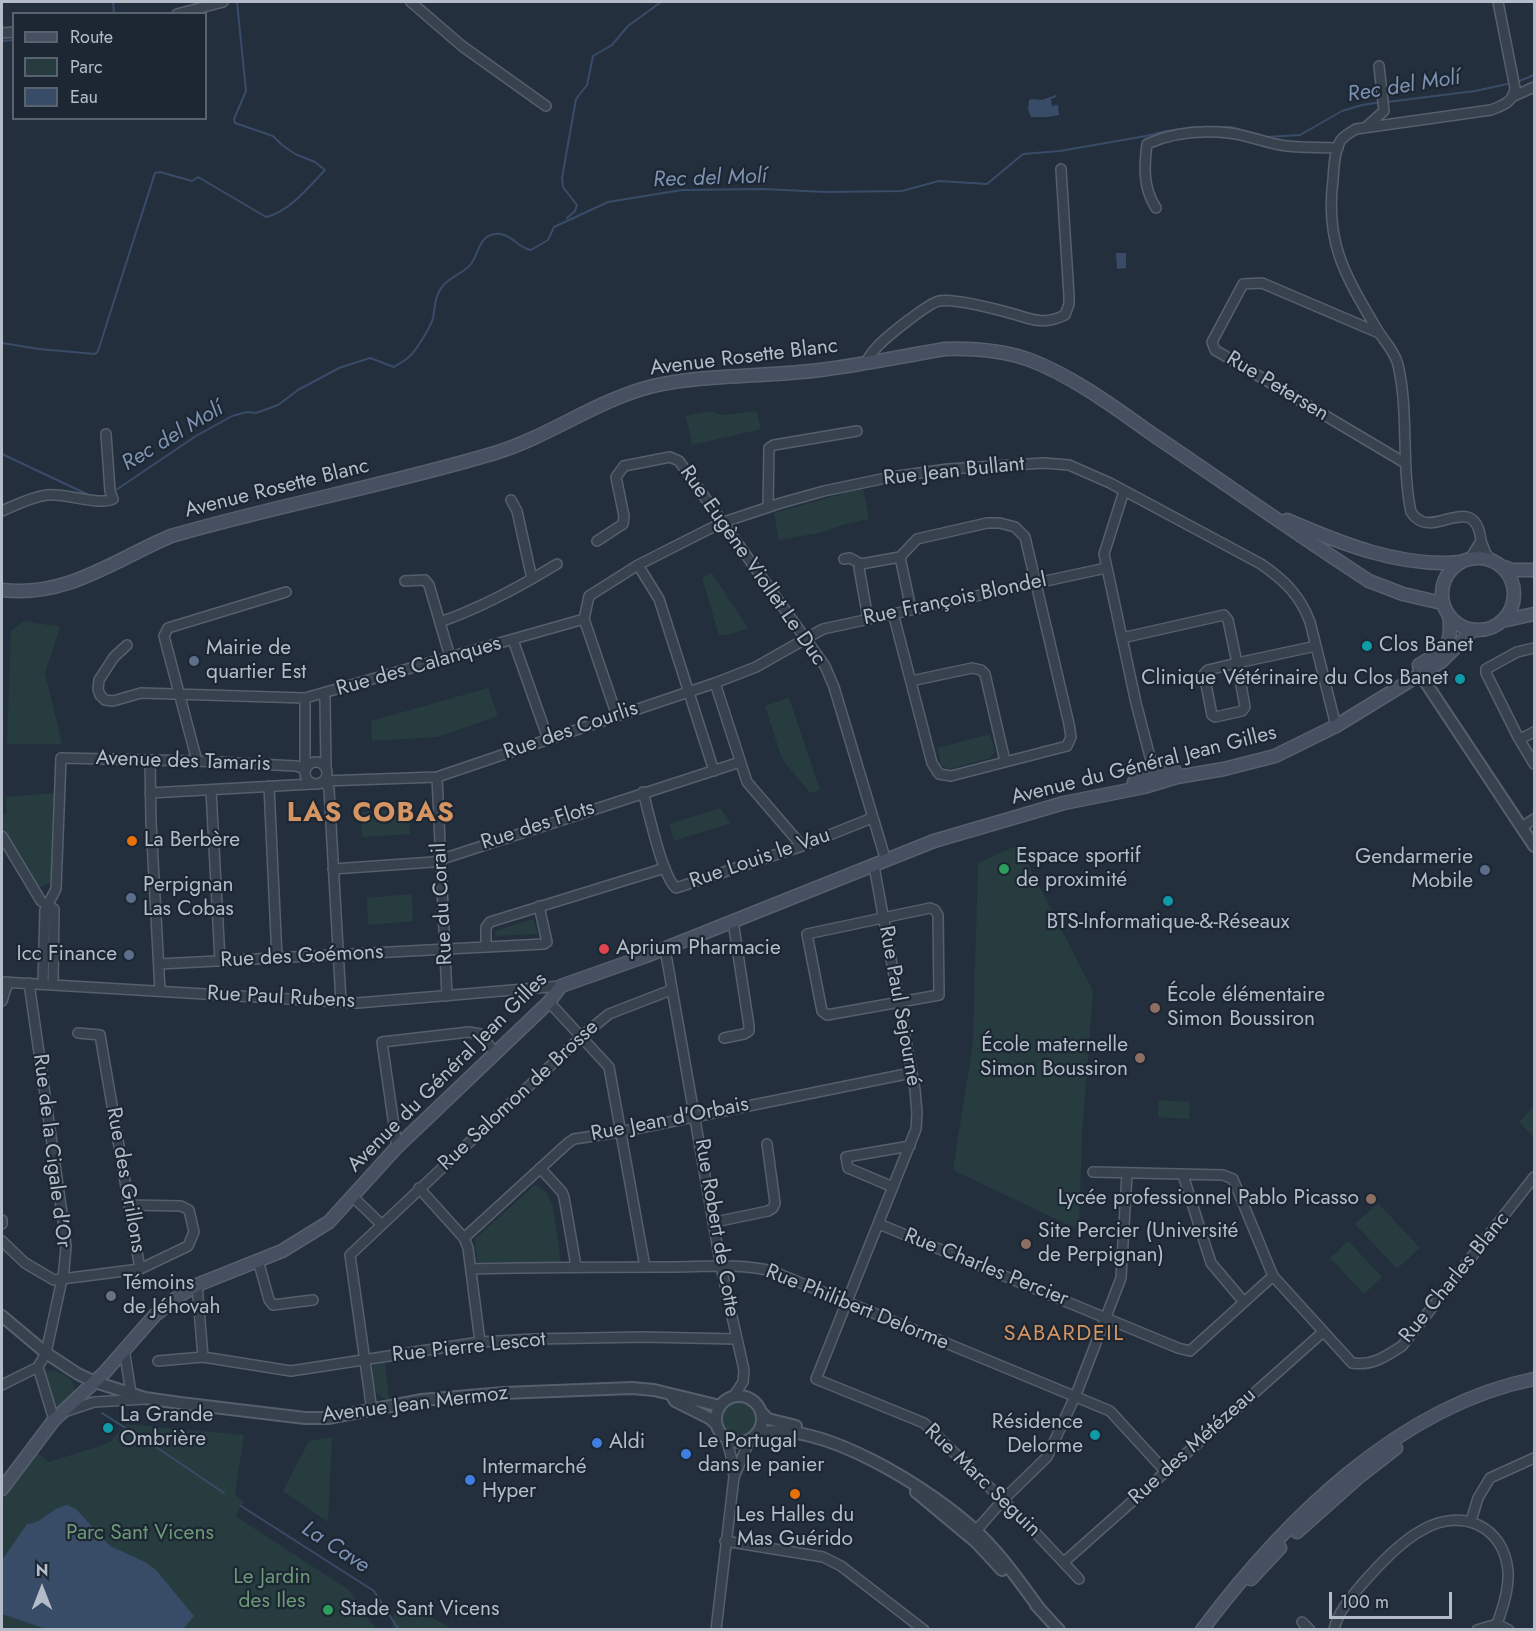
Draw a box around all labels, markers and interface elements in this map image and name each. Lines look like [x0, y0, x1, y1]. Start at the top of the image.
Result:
legend [12, 12, 207, 120]
text: Route [70, 24, 113, 50]
text: Parc [70, 54, 103, 80]
water label: Rec del Molí [1346, 65, 1462, 109]
text: Eau [70, 84, 98, 110]
water label: Rec del Molí [653, 164, 767, 194]
street label: Avenue Rosette Blanc [649, 334, 839, 382]
street label: Rue Petersen [1221, 347, 1333, 427]
water label: Rec del Molí [117, 396, 229, 478]
street label: Rue Jean Bullant [882, 452, 1026, 492]
street label: Avenue Rosette Blanc [182, 454, 372, 524]
street label: Rue Eugène Viollet Le Duc [673, 461, 831, 671]
street label: Rue François Blondel [861, 568, 1049, 632]
street label: Rue des Calanques [334, 631, 504, 703]
place label: Clos Banet [1379, 633, 1473, 659]
place label: Mairie de quartier Est [206, 636, 306, 686]
marker: Clos Banet [1360, 639, 1374, 653]
marker: Mairie de quartier Est [187, 654, 201, 668]
place label: Clinique Vétérinaire du Clos Banet [1141, 666, 1448, 692]
marker: Clinique Vétérinaire du Clos Banet [1453, 672, 1467, 686]
street label: Rue des Courlis [501, 696, 641, 766]
street label: Avenue du Général Jean Gilles [1009, 721, 1279, 811]
street label: Avenue des Tamaris [95, 746, 271, 778]
street label: Rue des Flots [478, 796, 598, 856]
district label: LAS COBAS [287, 798, 455, 830]
street label: Rue Louis le Vau [686, 823, 834, 895]
place label: La Berbère [144, 828, 240, 854]
marker: La Berbère [125, 834, 139, 848]
street label: Rue du Corail [427, 842, 459, 966]
place label: Espace sportif de proximité [1016, 844, 1141, 894]
place label: Gendarmerie Mobile [1355, 845, 1473, 895]
marker: Espace sportif de proximité [997, 862, 1011, 876]
marker: Gendarmerie Mobile [1478, 863, 1492, 877]
place label: Perpignan Las Cobas [143, 873, 234, 923]
marker: Perpignan Las Cobas [124, 891, 138, 905]
marker: BTS-Informatique-&-Réseaux [1161, 894, 1175, 908]
place label: BTS-Informatique-&-Réseaux [1046, 910, 1290, 936]
street label: Rue Paul Sejourné [873, 924, 925, 1088]
place label: Aprium Pharmacie [616, 936, 781, 962]
street label: Rue des Goémons [220, 940, 384, 974]
place label: Icc Finance [17, 942, 117, 968]
marker: Aprium Pharmacie [597, 942, 611, 956]
marker: Icc Finance [122, 948, 136, 962]
street label: Avenue du Général Jean Gilles [343, 968, 553, 1178]
street label: Rue Paul Rubens [206, 982, 356, 1014]
place label: École élémentaire Simon Boussiron [1167, 983, 1325, 1033]
marker: École élémentaire Simon Boussiron [1148, 1001, 1162, 1015]
street label: Rue Salomon de Brosse [434, 1015, 604, 1177]
place label: École maternelle Simon Boussiron [980, 1033, 1128, 1083]
marker: École maternelle Simon Boussiron [1133, 1051, 1147, 1065]
street label: Rue de la Cigale d'Or [27, 1053, 75, 1249]
street label: Rue Jean d'Orbais [589, 1092, 751, 1148]
street label: Rue des Grillons [100, 1105, 150, 1255]
street label: Rue Robert de Cotte [688, 1137, 744, 1319]
place label: Lycée professionnel Pablo Picasso [1058, 1186, 1359, 1212]
marker: Lycée professionnel Pablo Picasso [1364, 1192, 1378, 1206]
street label: Rue Charles Blanc [1395, 1208, 1515, 1348]
place label: Site Percier (Université de Perpignan) [1038, 1219, 1238, 1269]
street label: Rue Charles Percier [900, 1224, 1072, 1312]
marker: Site Percier (Université de Perpignan) [1019, 1237, 1033, 1251]
street label: Rue Philibert Delorme [762, 1260, 952, 1356]
place label: Témoins de Jéhovah [123, 1271, 220, 1321]
marker: Témoins de Jéhovah [104, 1289, 118, 1303]
district label: SABARDEIL [1003, 1322, 1125, 1348]
street label: Rue Pierre Lescot [391, 1327, 547, 1369]
street label: Avenue Jean Mermoz [321, 1381, 509, 1429]
street label: Rue des Métézeau [1124, 1383, 1262, 1511]
place label: La Grande Ombrière [120, 1403, 213, 1453]
place label: Résidence Delorme [992, 1410, 1083, 1460]
street label: Rue Marc Seguin [919, 1419, 1045, 1543]
marker: La Grande Ombrière [101, 1421, 115, 1435]
marker: Résidence Delorme [1088, 1428, 1102, 1442]
place label: Le Portugal dans le panier [698, 1429, 824, 1479]
place label: Aldi [609, 1430, 645, 1456]
marker: Aldi [590, 1436, 604, 1450]
marker: Le Portugal dans le panier [679, 1447, 693, 1461]
place label: Intermarché Hyper [482, 1455, 586, 1505]
marker: Intermarché Hyper [463, 1473, 477, 1487]
marker: Les Halles du Mas Guérido [788, 1487, 802, 1501]
place label: Les Halles du Mas Guérido [736, 1503, 854, 1553]
water label: La Cave [296, 1516, 374, 1580]
park label: Parc Sant Vicens [66, 1521, 214, 1547]
north arrow [12, 1559, 72, 1619]
text: N [36, 1559, 48, 1582]
park label: Le Jardin des Iles [233, 1565, 311, 1615]
scale bar [1332, 1580, 1455, 1618]
text: 100 m [1340, 1589, 1389, 1615]
place label: Stade Sant Vicens [340, 1597, 499, 1623]
marker: Stade Sant Vicens [321, 1603, 335, 1617]

